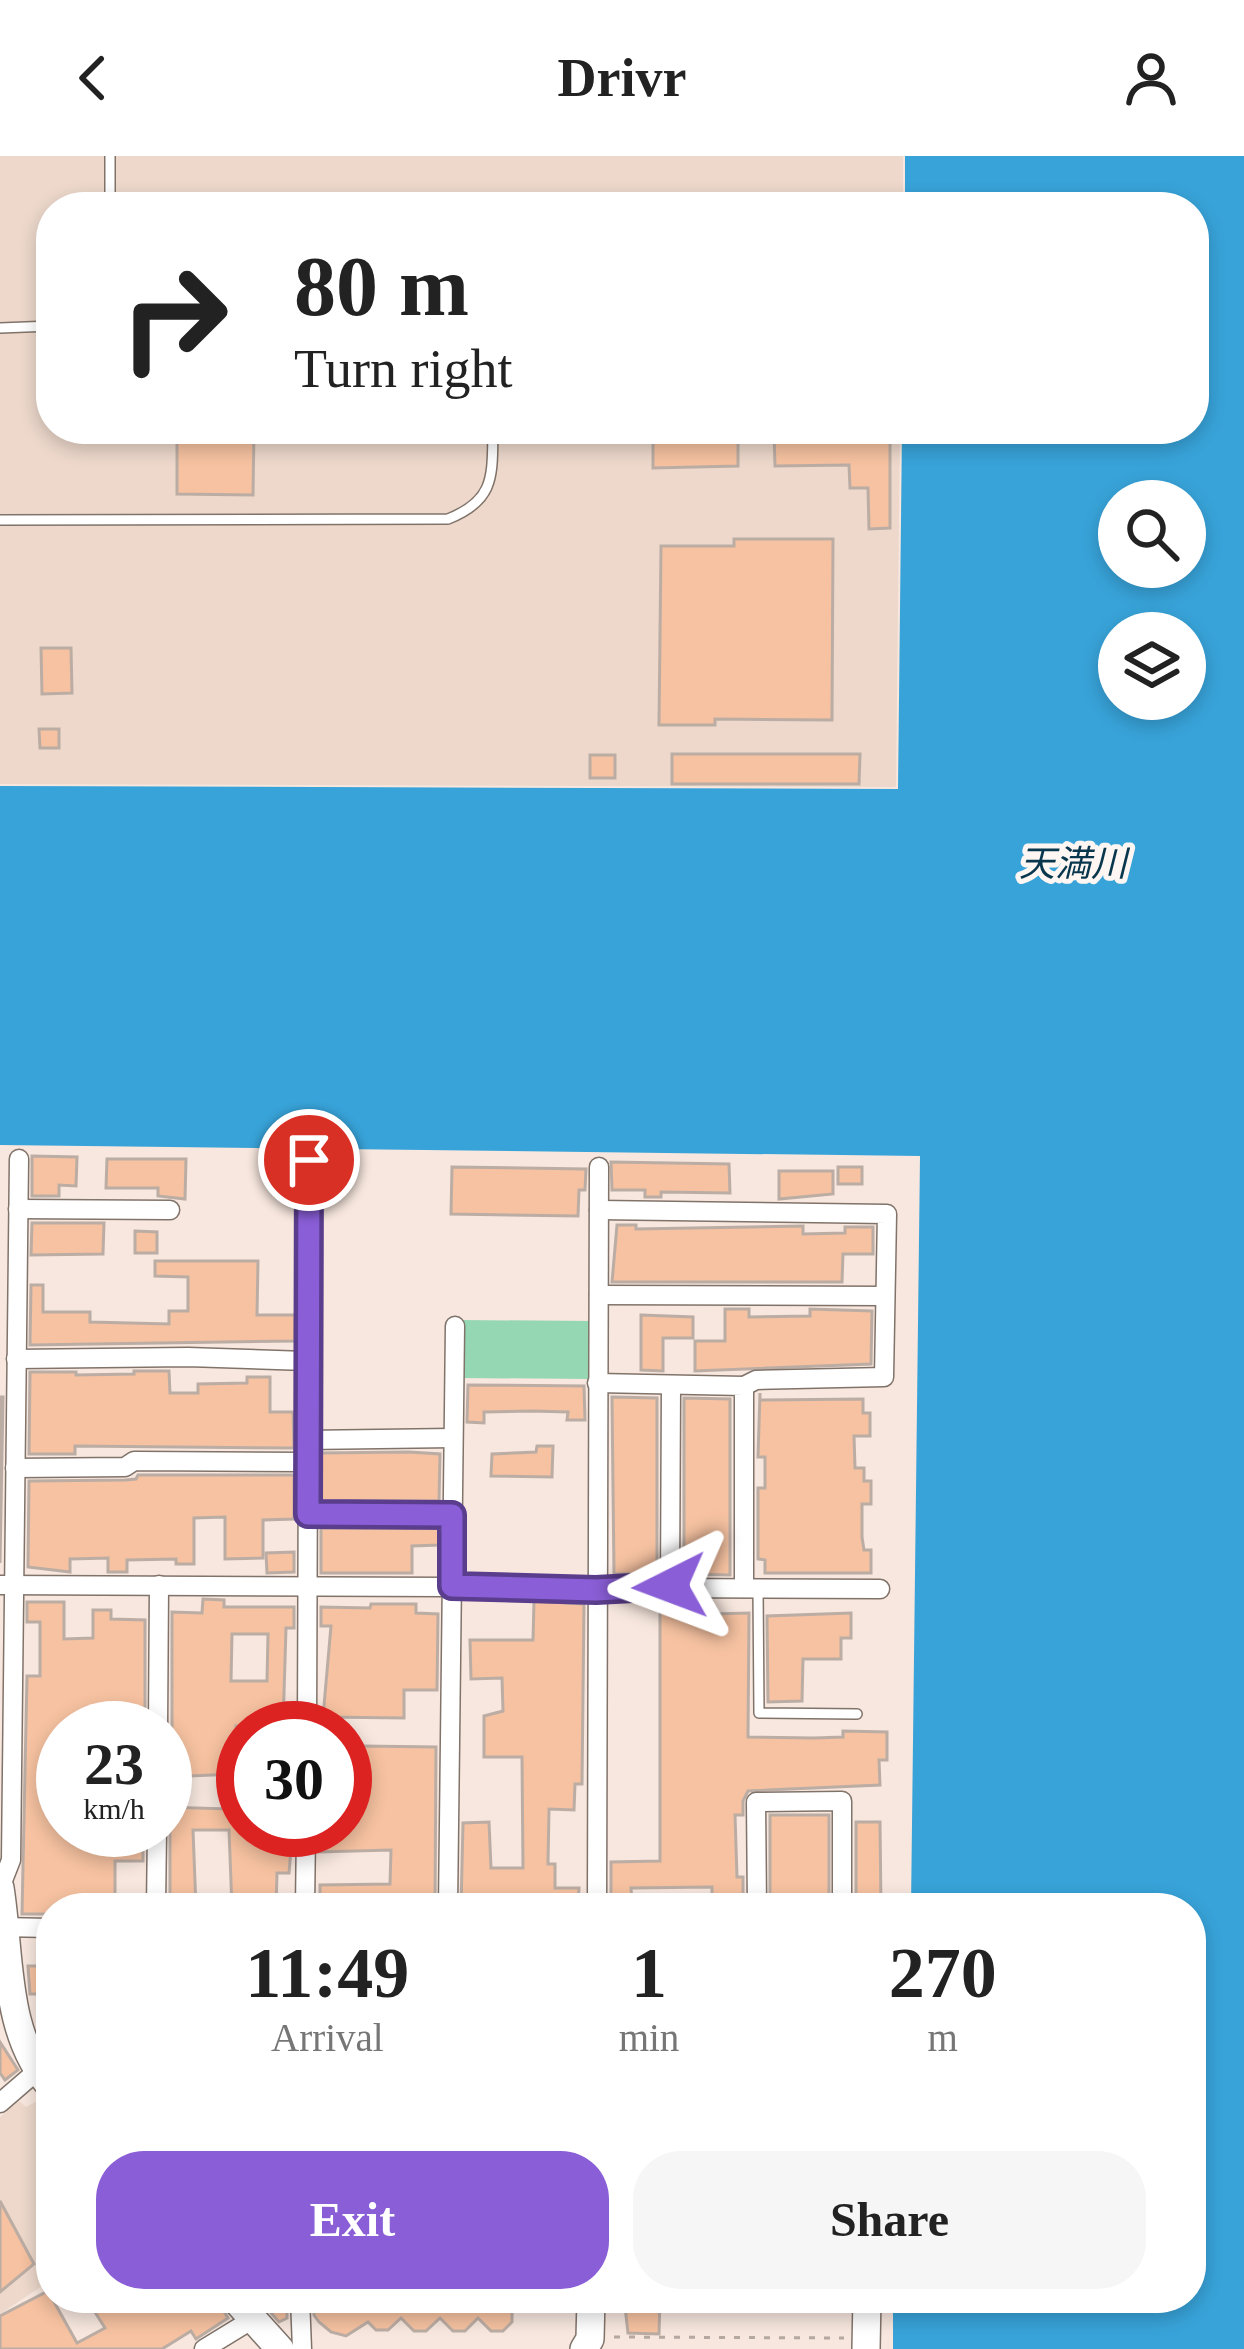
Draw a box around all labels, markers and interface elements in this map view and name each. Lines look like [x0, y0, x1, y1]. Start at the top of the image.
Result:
icon: back [60, 45, 126, 111]
icon: person [1118, 45, 1184, 111]
text: Drivr [558, 48, 686, 108]
icon: right [96, 240, 252, 396]
text: 80 m [294, 240, 469, 333]
text: Turn right [294, 339, 513, 399]
map controls [1098, 480, 1206, 720]
button: search [1098, 480, 1206, 588]
button: layers [1098, 612, 1206, 720]
water label: 天満川 [1019, 844, 1131, 884]
pin [258, 1109, 360, 1211]
icon: arrive [276, 1127, 342, 1193]
position arrow [607, 1523, 733, 1649]
speed limit sign: 30 [216, 1701, 372, 1857]
text: 23 [84, 1731, 144, 1797]
text: km/h [83, 1792, 145, 1825]
text: 11:49 [245, 1933, 409, 2013]
text: 1 [631, 1933, 667, 2013]
text: 270 [889, 1933, 997, 2013]
text: Arrival [271, 2016, 384, 2059]
text: min [619, 2016, 679, 2059]
text: m [928, 2016, 958, 2059]
button: Exit [96, 2151, 609, 2289]
button: Share [633, 2151, 1146, 2289]

